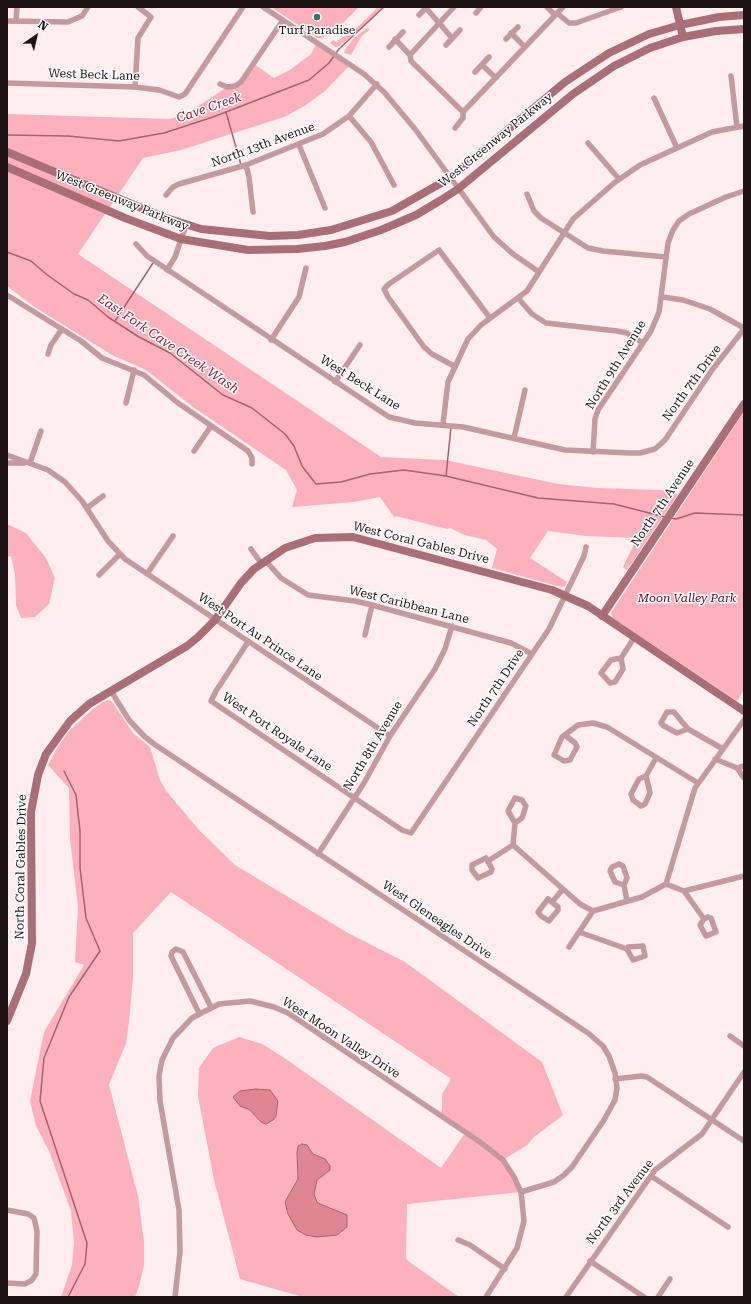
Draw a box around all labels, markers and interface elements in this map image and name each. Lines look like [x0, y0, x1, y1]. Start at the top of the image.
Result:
marker: Turf Paradise [312, 12, 322, 22]
north arrow [16, 16, 56, 56]
text: N [36, 18, 50, 33]
place label: Turf Paradise [279, 23, 355, 37]
street label: West Beck Lane [48, 66, 140, 84]
water label: Cave Creek [174, 90, 244, 126]
street label: West Greenway Parkway [436, 90, 556, 190]
street label: North 13th Avenue [209, 120, 317, 170]
street label: West Greenway Parkway [53, 168, 191, 234]
water label: East Fork Cave Creek Wash [94, 291, 242, 397]
street label: North 9th Avenue [583, 318, 649, 412]
street label: North 7th Drive [660, 342, 724, 424]
street label: West Beck Lane [317, 353, 403, 413]
street label: North 7th Avenue [628, 457, 698, 549]
street label: West Coral Gables Drive [351, 519, 491, 567]
street label: West Caribbean Lane [348, 583, 470, 627]
street label: West Port Au Prince Lane [195, 590, 325, 684]
park label: Moon Valley Park [638, 591, 736, 605]
street label: North 7th Drive [465, 646, 527, 730]
street label: West Port Royale Lane [219, 690, 335, 774]
street label: North 8th Avenue [341, 698, 405, 794]
street label: North Coral Gables Drive [13, 794, 29, 940]
street label: West Gleneagles Drive [380, 878, 494, 962]
street label: West Moon Valley Drive [279, 994, 403, 1082]
street label: North 3rd Avenue [583, 1157, 657, 1247]

